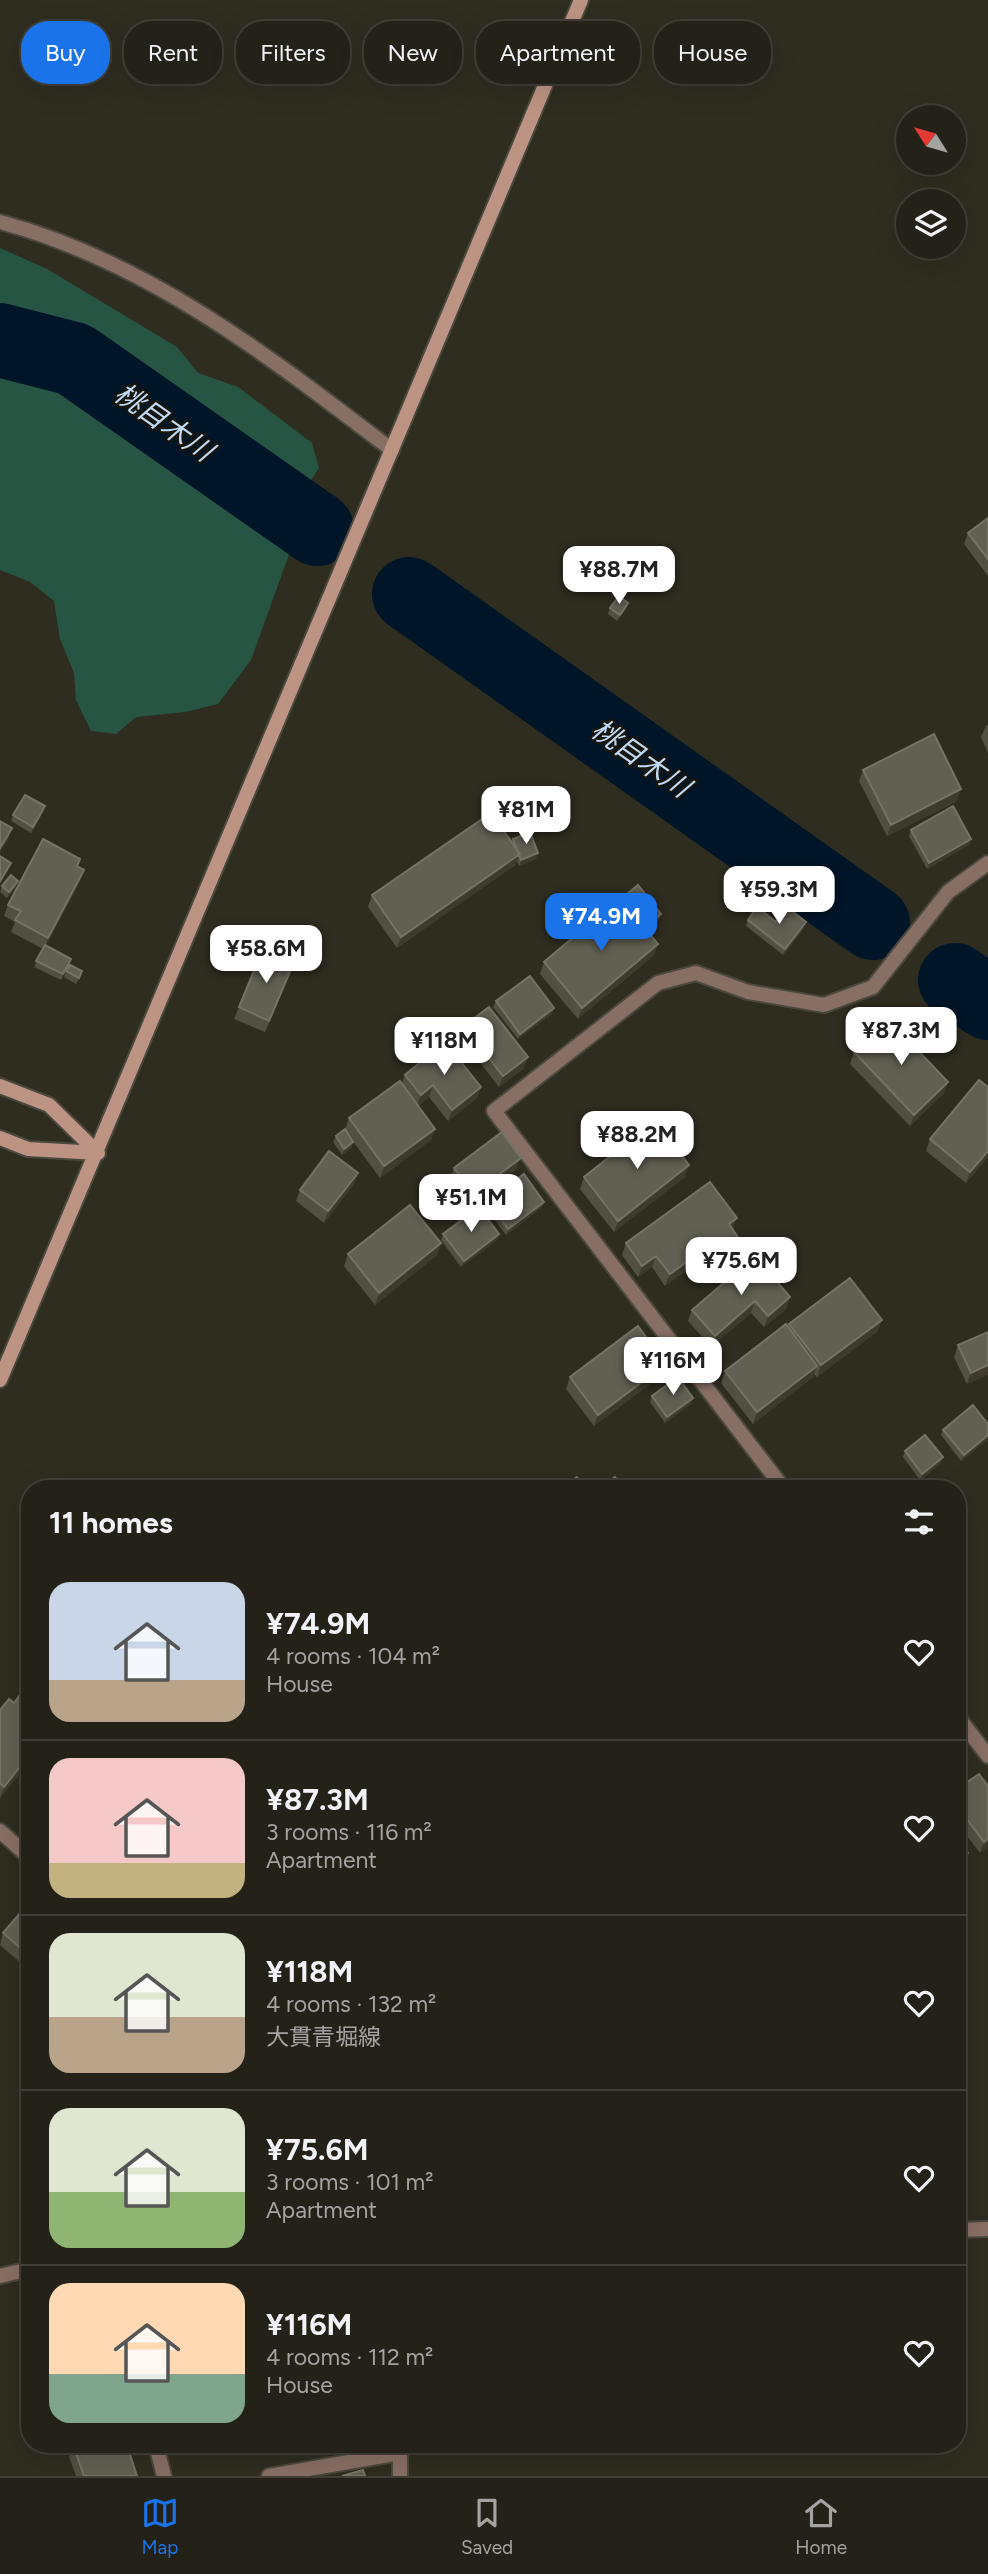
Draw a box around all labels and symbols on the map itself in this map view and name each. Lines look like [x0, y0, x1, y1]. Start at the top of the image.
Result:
north arrow [896, 105, 966, 175]
water label: 桃目木川 [108, 376, 222, 470]
pin: ¥88.7M [562, 546, 676, 606]
water label: 桃目木川 [585, 712, 699, 806]
pin: ¥81M [485, 786, 567, 846]
pin: ¥59.3M [722, 866, 836, 926]
pin: ¥74.9M [544, 894, 658, 953]
pin: ¥58.6M [209, 926, 323, 985]
pin: ¥87.3M [844, 1007, 958, 1067]
pin: ¥118M [395, 1018, 493, 1077]
pin: ¥88.2M [580, 1112, 694, 1171]
pin: ¥51.1M [414, 1174, 528, 1234]
pin: ¥75.6M [684, 1238, 798, 1297]
pin: ¥116M [624, 1338, 722, 1397]

